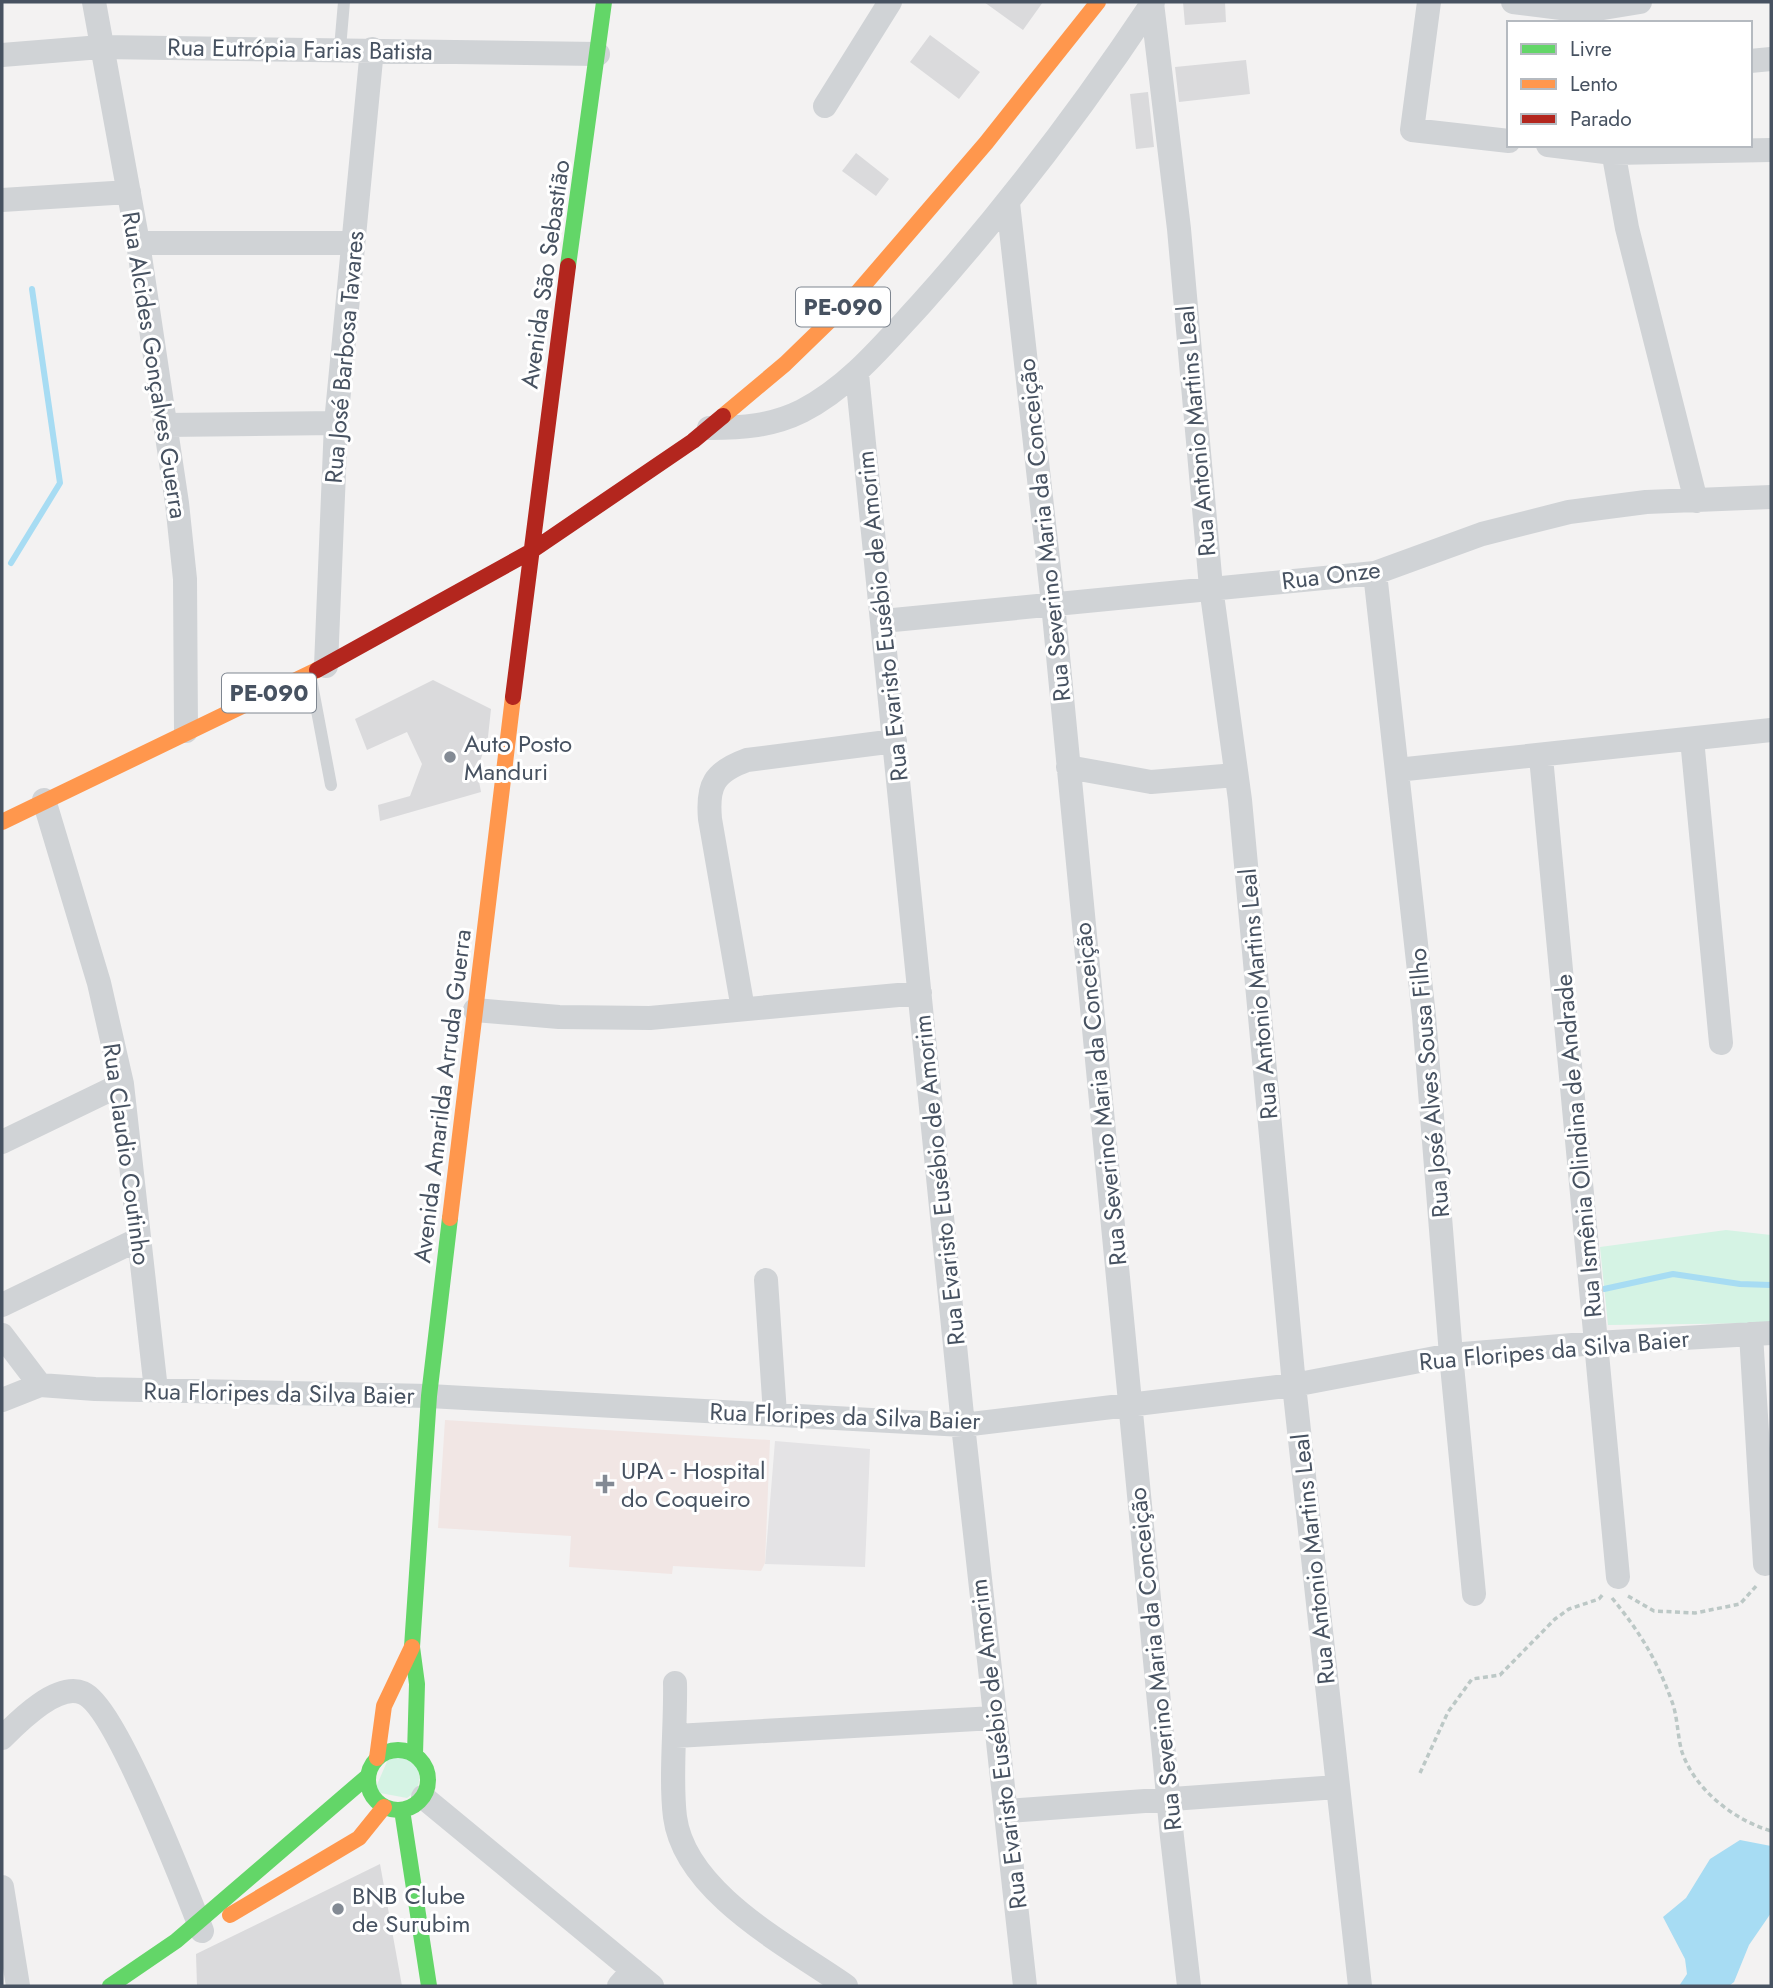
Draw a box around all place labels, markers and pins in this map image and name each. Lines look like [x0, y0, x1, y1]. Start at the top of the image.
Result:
place label: Auto Posto Manduri [464, 726, 572, 789]
marker: Auto Posto Manduri [442, 749, 458, 765]
place label: UPA - Hospital do Coqueiro [621, 1453, 765, 1516]
marker: UPA - Hospital do Coqueiro [595, 1474, 615, 1494]
place label: BNB Clube de Surubim [352, 1878, 470, 1941]
marker: BNB Clube de Surubim [330, 1901, 346, 1917]

